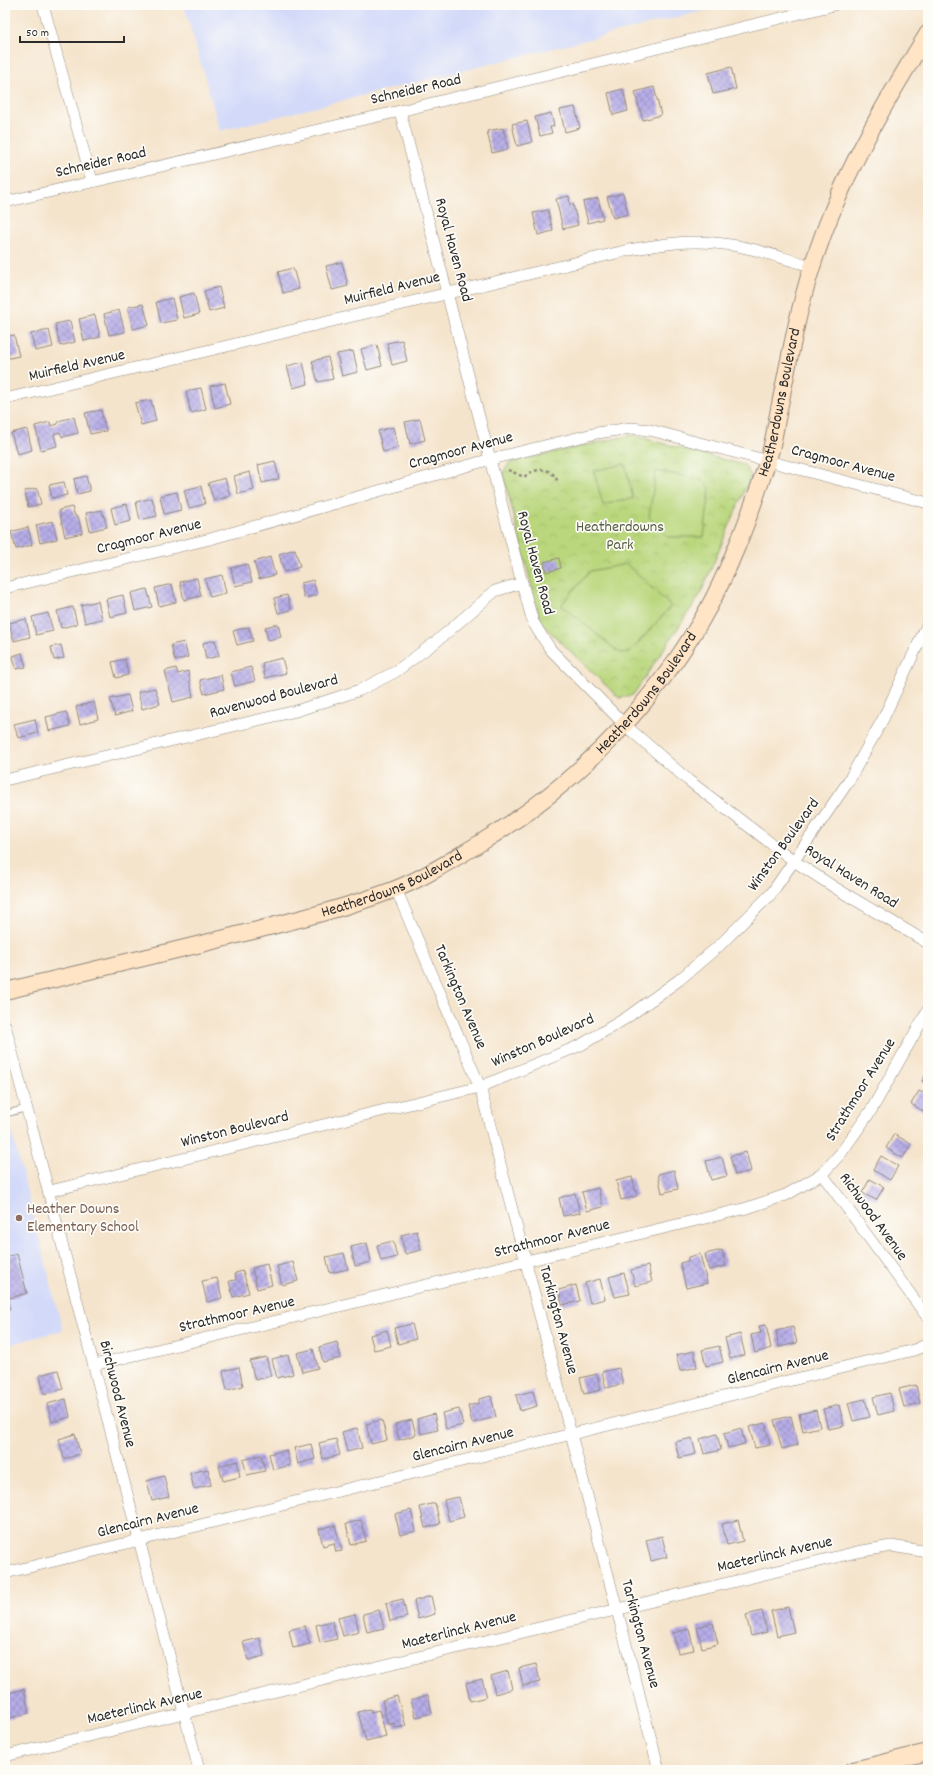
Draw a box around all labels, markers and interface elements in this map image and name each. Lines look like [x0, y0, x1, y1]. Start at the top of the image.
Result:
scale bar [20, 18, 124, 44]
text: 50 m [26, 25, 49, 42]
street label: Schneider Road [368, 68, 464, 112]
street label: Schneider Road [53, 141, 149, 185]
street label: Royal Haven Road [428, 195, 478, 305]
street label: Muirfield Avenue [342, 266, 442, 312]
street label: Heatherdowns Boulevard [752, 326, 807, 480]
street label: Muirfield Avenue [27, 344, 127, 388]
street label: Cragmoor Avenue [406, 426, 516, 476]
street label: Cragmoor Avenue [788, 439, 898, 489]
street label: Royal Haven Road [510, 508, 560, 618]
street label: Cragmoor Avenue [94, 513, 204, 561]
park label: Heatherdowns Park [576, 516, 664, 557]
street label: Heatherdowns Boulevard [590, 627, 703, 760]
street label: Ravenwood Boulevard [207, 669, 341, 725]
street label: Winston Boulevard [742, 794, 826, 896]
street label: Royal Haven Road [800, 839, 902, 915]
street label: Heatherdowns Boulevard [318, 845, 467, 924]
street label: Tarkington Avenue [428, 941, 492, 1053]
street label: Winston Boulevard [488, 1008, 598, 1074]
street label: Strathmoor Avenue [820, 1034, 902, 1146]
street label: Winston Boulevard [179, 1105, 291, 1155]
street label: Richwood Avenue [833, 1168, 913, 1266]
place label: Heather Downs Elementary School [27, 1198, 139, 1239]
marker: Heather Downs Elementary School [14, 1213, 24, 1223]
street label: Strathmoor Avenue [492, 1214, 612, 1264]
street label: Tarkington Avenue [532, 1263, 584, 1377]
street label: Strathmoor Avenue [177, 1290, 297, 1340]
street label: Birchwood Avenue [93, 1338, 141, 1450]
street label: Glencairn Avenue [725, 1344, 831, 1392]
street label: Glencairn Avenue [410, 1421, 516, 1469]
street label: Glencairn Avenue [95, 1497, 201, 1545]
street label: Maeterlinck Avenue [715, 1531, 835, 1579]
street label: Tarkington Avenue [614, 1577, 666, 1691]
street label: Maeterlinck Avenue [399, 1606, 519, 1656]
street label: Maeterlinck Avenue [85, 1683, 205, 1731]

